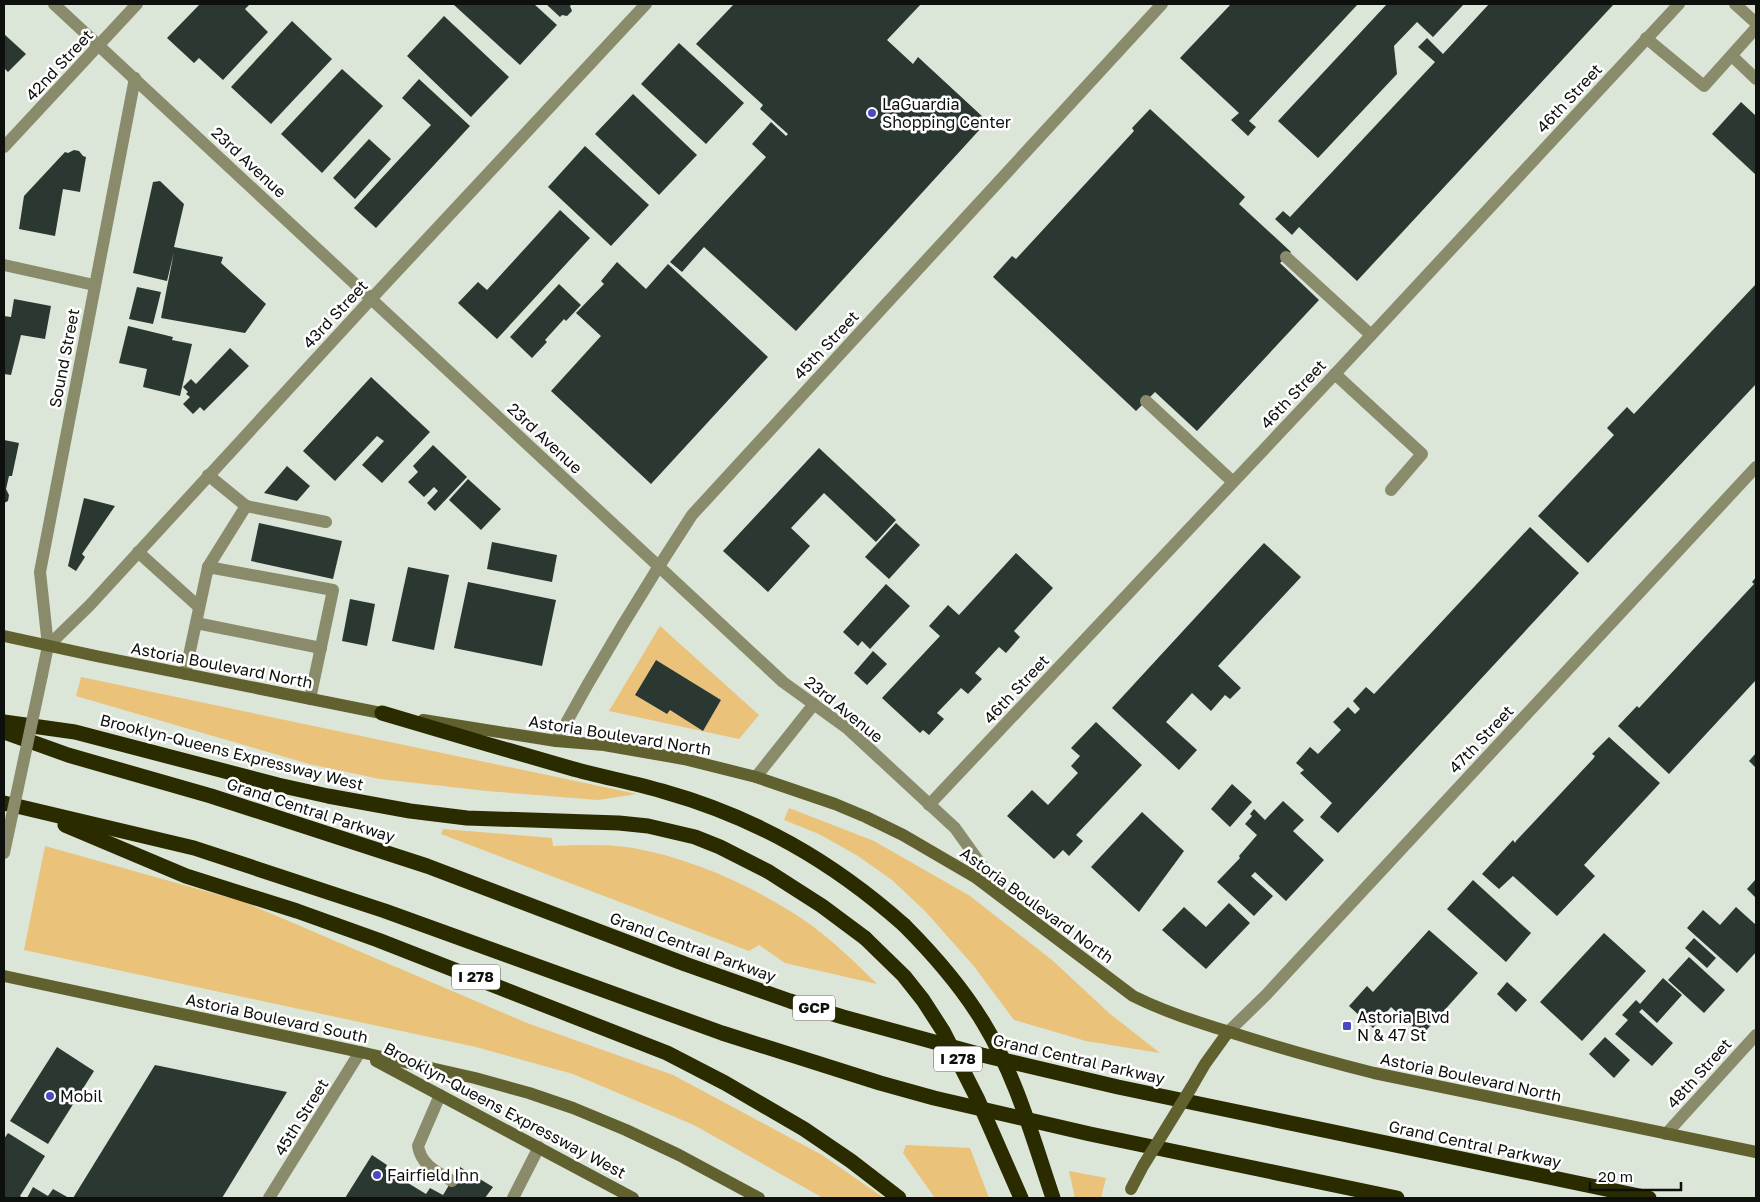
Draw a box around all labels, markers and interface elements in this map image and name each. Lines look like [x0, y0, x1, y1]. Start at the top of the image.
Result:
street label: 42nd Street [21, 25, 97, 105]
street label: 46th Street [1532, 59, 1606, 137]
place label: LaGuardia Shopping Center [882, 94, 1011, 132]
marker: LaGuardia Shopping Center [866, 107, 878, 119]
street label: 23rd Avenue [207, 122, 291, 202]
street label: 43rd Street [298, 276, 372, 352]
street label: 45th Street [789, 306, 863, 384]
street label: Sound Street [45, 307, 83, 409]
street label: 46th Street [1256, 355, 1330, 433]
street label: 23rd Avenue [503, 398, 587, 478]
street label: Astoria Boulevard North [129, 638, 315, 692]
street label: 46th Street [979, 650, 1053, 728]
street label: 23rd Avenue [801, 671, 887, 747]
street label: 47th Street [1444, 701, 1518, 777]
street label: Brooklyn-Queens Expressway West [98, 710, 366, 794]
street label: Astoria Boulevard North [527, 711, 713, 759]
street label: Grand Central Parkway [224, 773, 398, 847]
street label: Astoria Boulevard North [956, 843, 1118, 967]
street label: Grand Central Parkway [607, 908, 779, 986]
road number: I 278 [452, 964, 500, 990]
street label: Astoria Boulevard South [184, 989, 370, 1047]
road number: GCP [793, 996, 835, 1020]
place label: Astoria Blvd N & 47 St [1357, 1007, 1450, 1045]
marker: Astoria Blvd N & 47 St [1341, 1020, 1353, 1032]
street label: Grand Central Parkway [991, 1029, 1167, 1089]
street label: 48th Street [1662, 1034, 1736, 1112]
street label: Brooklyn-Queens Expressway West [381, 1038, 629, 1182]
road number: I 278 [934, 1046, 982, 1072]
street label: Astoria Boulevard North [1379, 1048, 1563, 1106]
street label: 45th Street [270, 1075, 332, 1159]
place label: Mobil [60, 1086, 103, 1106]
marker: Mobil [44, 1090, 56, 1102]
street label: Grand Central Parkway [1387, 1116, 1563, 1172]
scale bar [1590, 1160, 1681, 1192]
place label: Fairfield Inn [387, 1165, 479, 1185]
text: 20 m [1598, 1167, 1633, 1185]
marker: Fairfield Inn [371, 1169, 383, 1181]

